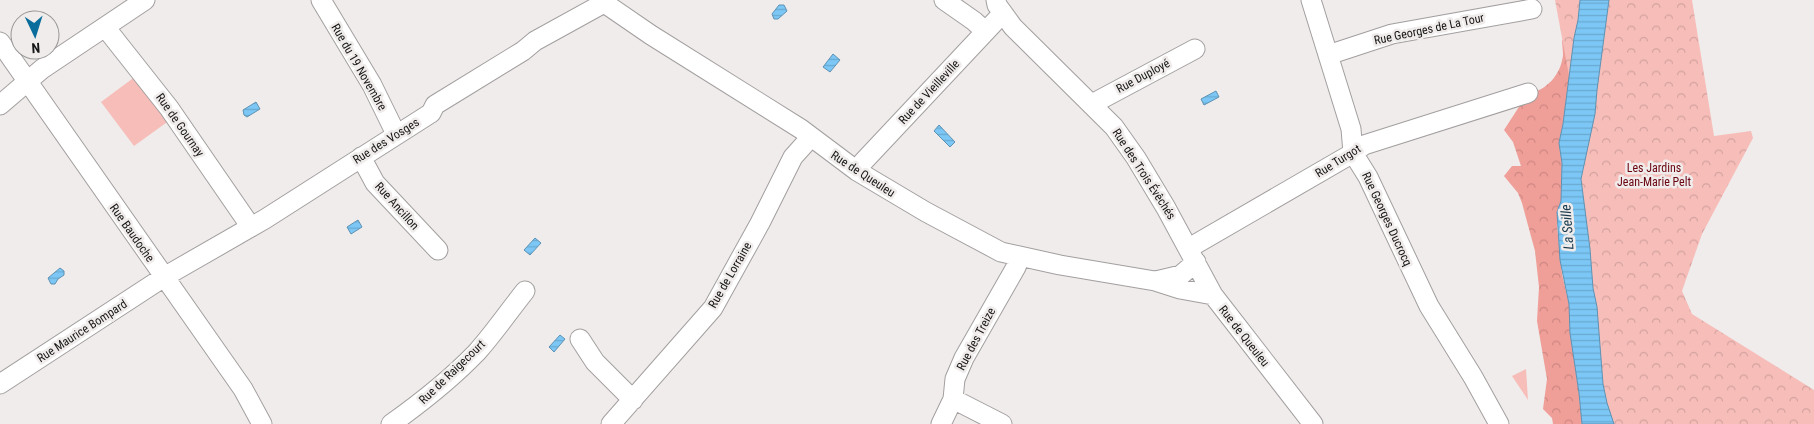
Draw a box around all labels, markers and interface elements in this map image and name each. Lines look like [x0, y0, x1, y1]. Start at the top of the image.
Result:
north arrow [10, 10, 60, 60]
street label: Rue Georges de La Tour [1373, 10, 1486, 47]
street label: Rue du 19 Novembre [328, 21, 390, 113]
text: N [31, 40, 41, 56]
street label: Rue Duployé [1114, 56, 1172, 96]
street label: Rue de Vieilleville [896, 57, 963, 127]
street label: Rue de Gournay [153, 91, 207, 159]
street label: Rue des Vosges [350, 115, 422, 167]
street label: Rue des Trois Évêchés [1109, 125, 1179, 222]
street label: Rue Turgot [1313, 141, 1364, 180]
street label: Rue de Queuleu [828, 148, 898, 200]
park label: Les Jardins Jean-Marie Pelt [1617, 161, 1691, 189]
street label: Rue Georges Ducrocq [1359, 170, 1415, 268]
street label: Rue Ancillon [372, 179, 422, 233]
street label: Rue Baudoche [107, 201, 157, 265]
water label: La Seille [1557, 204, 1577, 250]
street label: Rue de Lorraine [706, 239, 755, 310]
street label: Rue Maurice Bompard [34, 297, 130, 365]
street label: Rue de Queuleu [1216, 303, 1272, 369]
street label: Rue des Treize [954, 305, 998, 373]
street label: Rue de Raigecourt [416, 337, 488, 407]

